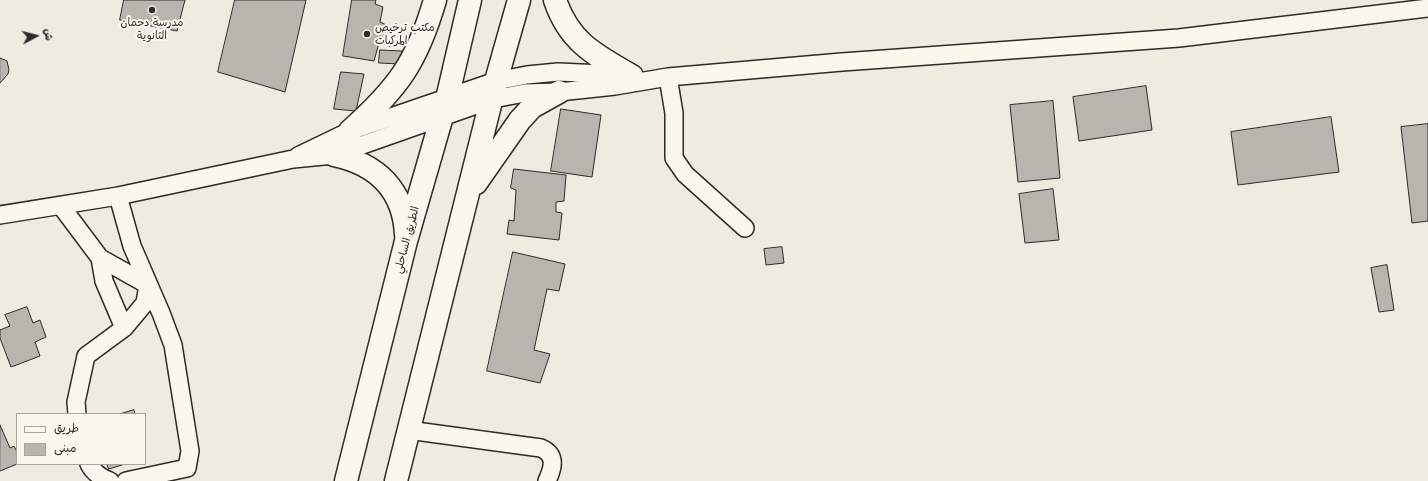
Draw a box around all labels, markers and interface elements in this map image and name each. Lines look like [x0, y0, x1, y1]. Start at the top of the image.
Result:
marker: مدرسة دحمان الثانوية [147, 5, 157, 15]
north arrow [16, 16, 56, 56]
place label: مدرسة دحمان الثانوية [120, 16, 184, 42]
place label: مكتب ترخيص المركبات [375, 21, 435, 47]
text: ش [41, 28, 56, 41]
marker: مكتب ترخيص المركبات [362, 29, 372, 39]
street label: الطريق الساحلي [392, 205, 422, 275]
legend [16, 413, 146, 465]
text: طريق [54, 421, 79, 435]
text: مبنى [54, 441, 77, 455]

